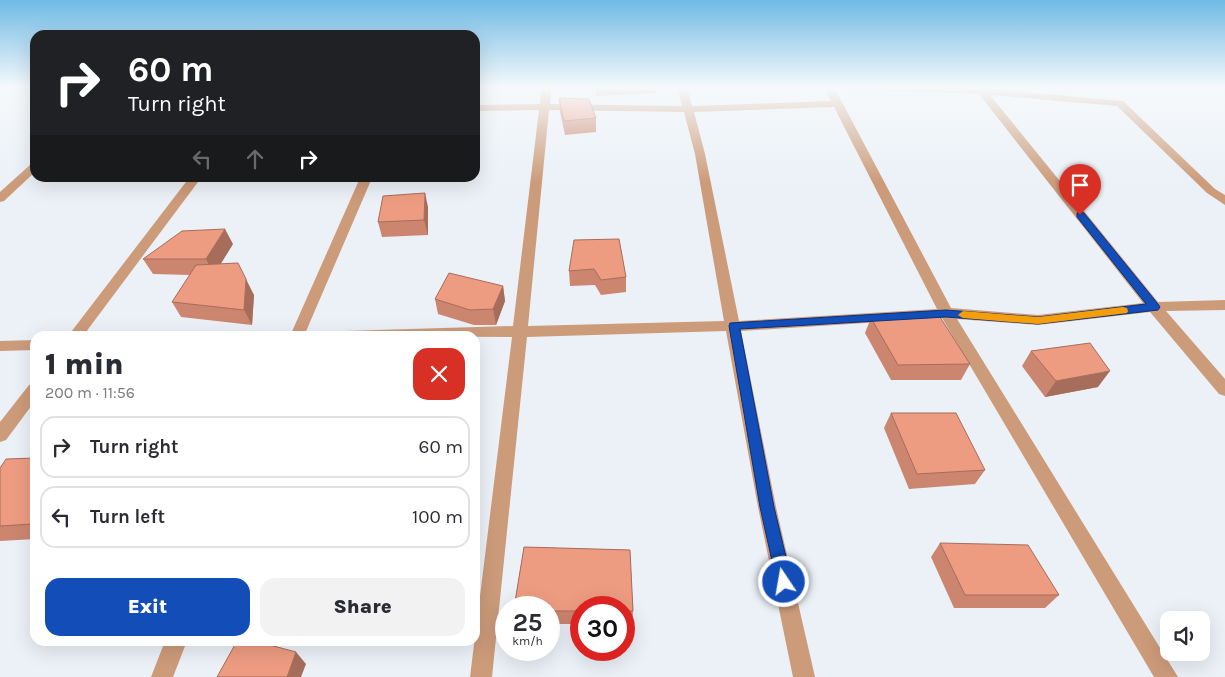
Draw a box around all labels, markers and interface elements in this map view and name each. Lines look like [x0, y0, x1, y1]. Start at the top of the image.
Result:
text: 60 m [128, 49, 213, 90]
icon: right [45, 50, 110, 115]
text: Turn right [128, 91, 226, 117]
icon: left [188, 145, 216, 173]
icon: ahead [241, 145, 269, 173]
icon: right [294, 145, 322, 173]
pin [1059, 164, 1101, 215]
icon: arrive [1066, 171, 1094, 199]
text: 1 min [45, 346, 124, 382]
button: close [413, 348, 465, 400]
text: 200 m · 11:56 [45, 383, 135, 402]
icon: right [47, 433, 75, 461]
text: Turn right [90, 436, 179, 458]
text: 60 m [419, 436, 463, 458]
icon: left [47, 503, 75, 531]
text: Turn left [90, 506, 165, 528]
text: 100 m [412, 506, 463, 528]
position arrow [757, 555, 809, 607]
button: Exit [45, 578, 250, 636]
button: Share [260, 578, 465, 636]
speed limit sign: 30 [570, 596, 635, 661]
text: 25 [513, 608, 542, 637]
map controls [1160, 611, 1210, 661]
button: sound [1160, 611, 1210, 661]
text: km/h [512, 634, 543, 648]

